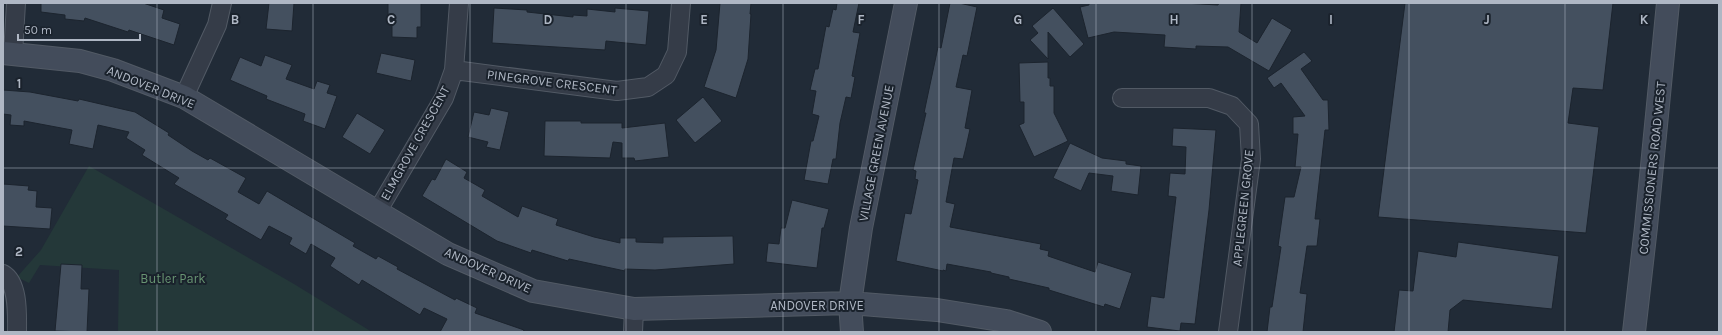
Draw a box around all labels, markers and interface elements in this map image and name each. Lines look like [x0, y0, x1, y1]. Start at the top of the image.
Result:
text: B [231, 12, 239, 27]
text: C [387, 12, 395, 27]
text: D [544, 12, 553, 27]
text: E [700, 12, 708, 27]
text: F [857, 12, 865, 27]
text: G [1014, 12, 1022, 27]
text: H [1169, 12, 1179, 27]
text: I [1329, 12, 1333, 27]
text: J [1484, 12, 1490, 27]
text: K [1640, 12, 1649, 27]
scale bar [18, 16, 140, 42]
text: 50 m [24, 23, 52, 37]
street label: ANDOVER DRIVE [105, 62, 197, 112]
street label: PINEGROVE CRESCENT [486, 67, 618, 97]
text: 1 [17, 76, 21, 91]
street label: COMMISSIONERS ROAD WEST [1635, 80, 1669, 255]
street label: ELMGROVE CRESCENT [377, 83, 453, 203]
street label: VILLAGE GREEN AVENUE [855, 83, 897, 223]
street label: APPLEGREEN GROVE [1229, 149, 1257, 267]
text: 2 [15, 244, 23, 259]
street label: ANDOVER DRIVE [442, 244, 534, 296]
park label: Butler Park [140, 271, 206, 286]
street label: ANDOVER DRIVE [770, 298, 864, 313]

